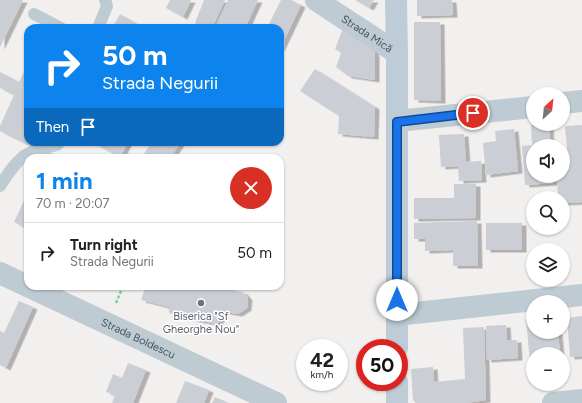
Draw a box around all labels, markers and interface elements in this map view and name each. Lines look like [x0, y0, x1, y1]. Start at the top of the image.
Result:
street label: Strada Mică [339, 12, 395, 55]
text: 50 m [102, 38, 168, 72]
icon: right [36, 40, 88, 92]
text: Strada Negurii [102, 72, 218, 94]
north arrow [526, 87, 570, 131]
map controls [526, 87, 570, 391]
pin [456, 96, 490, 130]
icon: arrive [462, 102, 484, 124]
icon: arrive [77, 116, 99, 138]
text: Then [36, 118, 69, 136]
button: sound [526, 139, 570, 183]
text: 1 min [36, 166, 93, 195]
button: close [230, 167, 272, 209]
button: search [526, 191, 570, 235]
text: 70 m · 20:07 [36, 196, 110, 211]
text: Turn right [70, 236, 138, 254]
icon: right [36, 242, 58, 264]
button: layers [526, 243, 570, 287]
text: 50 m [237, 244, 272, 262]
text: Strada Negurii [70, 254, 154, 269]
position arrow [376, 279, 418, 321]
button: + [526, 295, 570, 339]
marker: Biserica "Sf Gheorghe Nou" [196, 298, 206, 308]
place label: Biserica "Sf Gheorghe Nou" [163, 310, 239, 336]
street label: Strada Boldescu [99, 316, 177, 362]
speed limit sign: 50 [356, 339, 408, 391]
button: − [526, 347, 570, 391]
text: 42 [310, 348, 334, 372]
text: km/h [311, 368, 333, 381]

